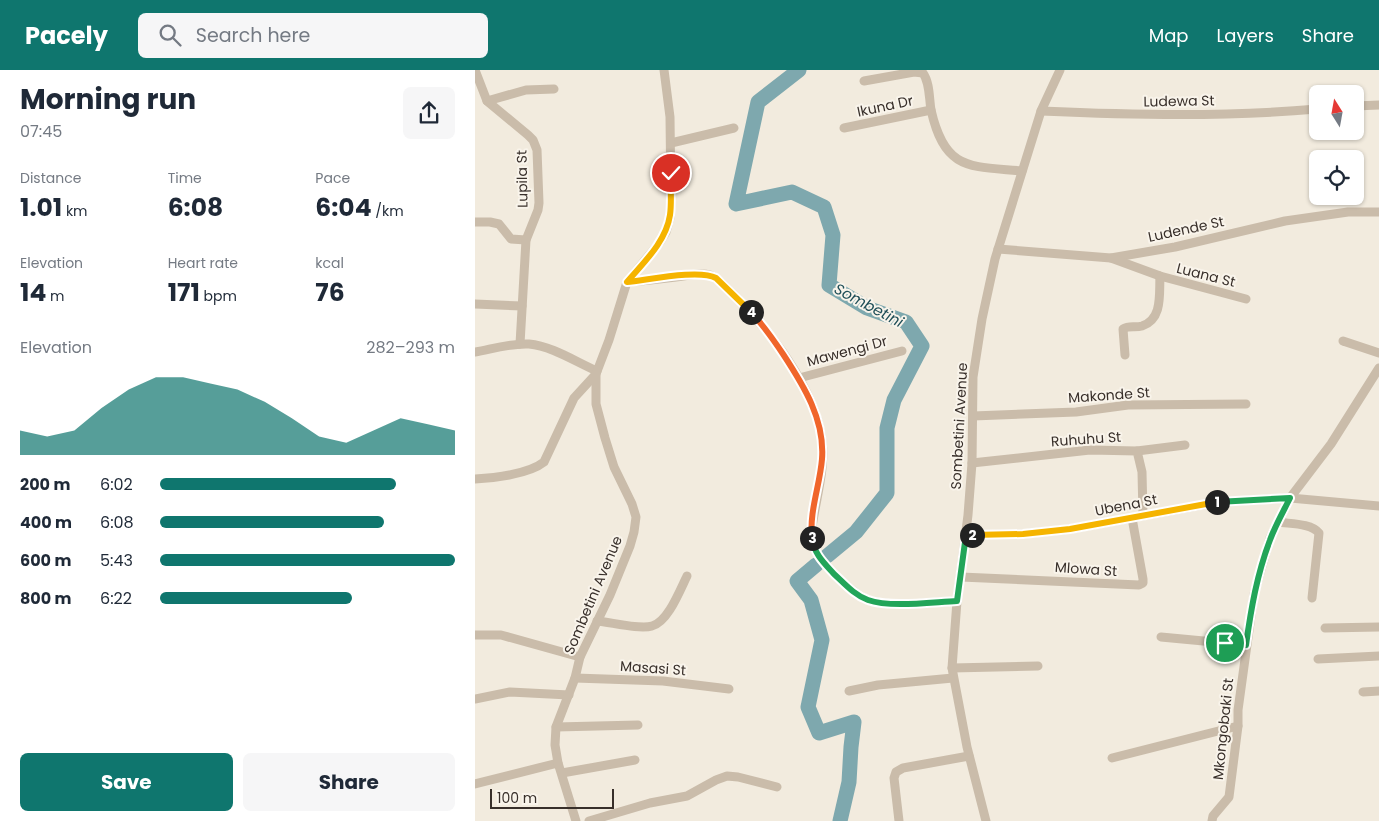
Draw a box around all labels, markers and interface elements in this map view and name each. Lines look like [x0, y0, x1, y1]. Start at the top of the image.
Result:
search box [138, 13, 488, 58]
text: Pacely [25, 19, 108, 52]
icon: search [156, 21, 184, 49]
text: Search here [196, 22, 310, 49]
text: Map [1149, 23, 1189, 48]
text: Layers [1217, 23, 1274, 48]
text: Share [1302, 23, 1354, 48]
text: Morning run [20, 80, 196, 119]
north arrow [1309, 85, 1364, 140]
map controls [1309, 85, 1364, 205]
button: share [403, 87, 455, 139]
street label: Ikuna Dr [855, 90, 915, 122]
street label: Ludewa St [1143, 90, 1215, 112]
text: 07:45 [20, 120, 62, 143]
street label: Lupila St [511, 150, 533, 208]
button: locate [1309, 150, 1364, 205]
pin [650, 152, 692, 194]
icon: check [657, 159, 685, 187]
text: Distance [20, 168, 81, 188]
text: Time [168, 168, 202, 188]
text: Pace [315, 168, 350, 188]
text: 1.01 [20, 190, 62, 225]
text: 6:08 [168, 190, 223, 225]
text: 6:04 [315, 190, 372, 225]
text: km [62, 201, 88, 221]
text: /km [372, 201, 404, 221]
street label: Ludende St [1146, 211, 1226, 247]
text: Elevation [20, 253, 83, 273]
text: Heart rate [168, 253, 238, 273]
text: kcal [315, 253, 344, 273]
street label: Luana St [1174, 258, 1238, 292]
text: 14 [20, 275, 46, 310]
text: 171 [168, 275, 200, 310]
text: 76 [315, 275, 345, 310]
water label: Sombetini [831, 278, 908, 332]
text: m [46, 286, 65, 306]
text: bpm [200, 286, 237, 306]
pin: 4 [739, 300, 763, 324]
text: 4 [747, 302, 756, 322]
street label: Mawengi Dr [805, 331, 889, 371]
text: Elevation [20, 336, 92, 359]
text: 282–293 m [366, 336, 455, 359]
street label: Sombetini Avenue [946, 362, 972, 490]
street label: Makonde St [1067, 382, 1151, 408]
street label: Ruhuhu St [1050, 427, 1122, 451]
text: 200 m [20, 473, 70, 496]
text: 6:02 [100, 473, 133, 496]
street label: Ubena St [1093, 489, 1159, 521]
pin: 1 [1205, 490, 1229, 514]
text: 1 [1215, 492, 1220, 512]
text: 400 m [20, 511, 72, 534]
text: 6:08 [100, 511, 134, 534]
pin: 2 [959, 522, 985, 548]
text: 2 [969, 525, 977, 545]
pin: 3 [799, 526, 825, 550]
text: 3 [808, 528, 817, 548]
street label: Sombetini Avenue [559, 532, 627, 657]
text: 600 m [20, 549, 71, 572]
text: 5:43 [100, 549, 133, 572]
street label: Mlowa St [1054, 557, 1118, 581]
text: 800 m [20, 587, 72, 610]
text: 6:22 [100, 587, 132, 610]
pin [1204, 622, 1246, 664]
icon: arrive [1211, 629, 1239, 657]
street label: Masasi St [619, 656, 687, 680]
street label: Mkongobaki St [1208, 677, 1238, 781]
button: Save [20, 753, 233, 811]
button: Share [243, 753, 455, 811]
scale bar [490, 786, 614, 809]
text: 100 m [497, 788, 537, 808]

